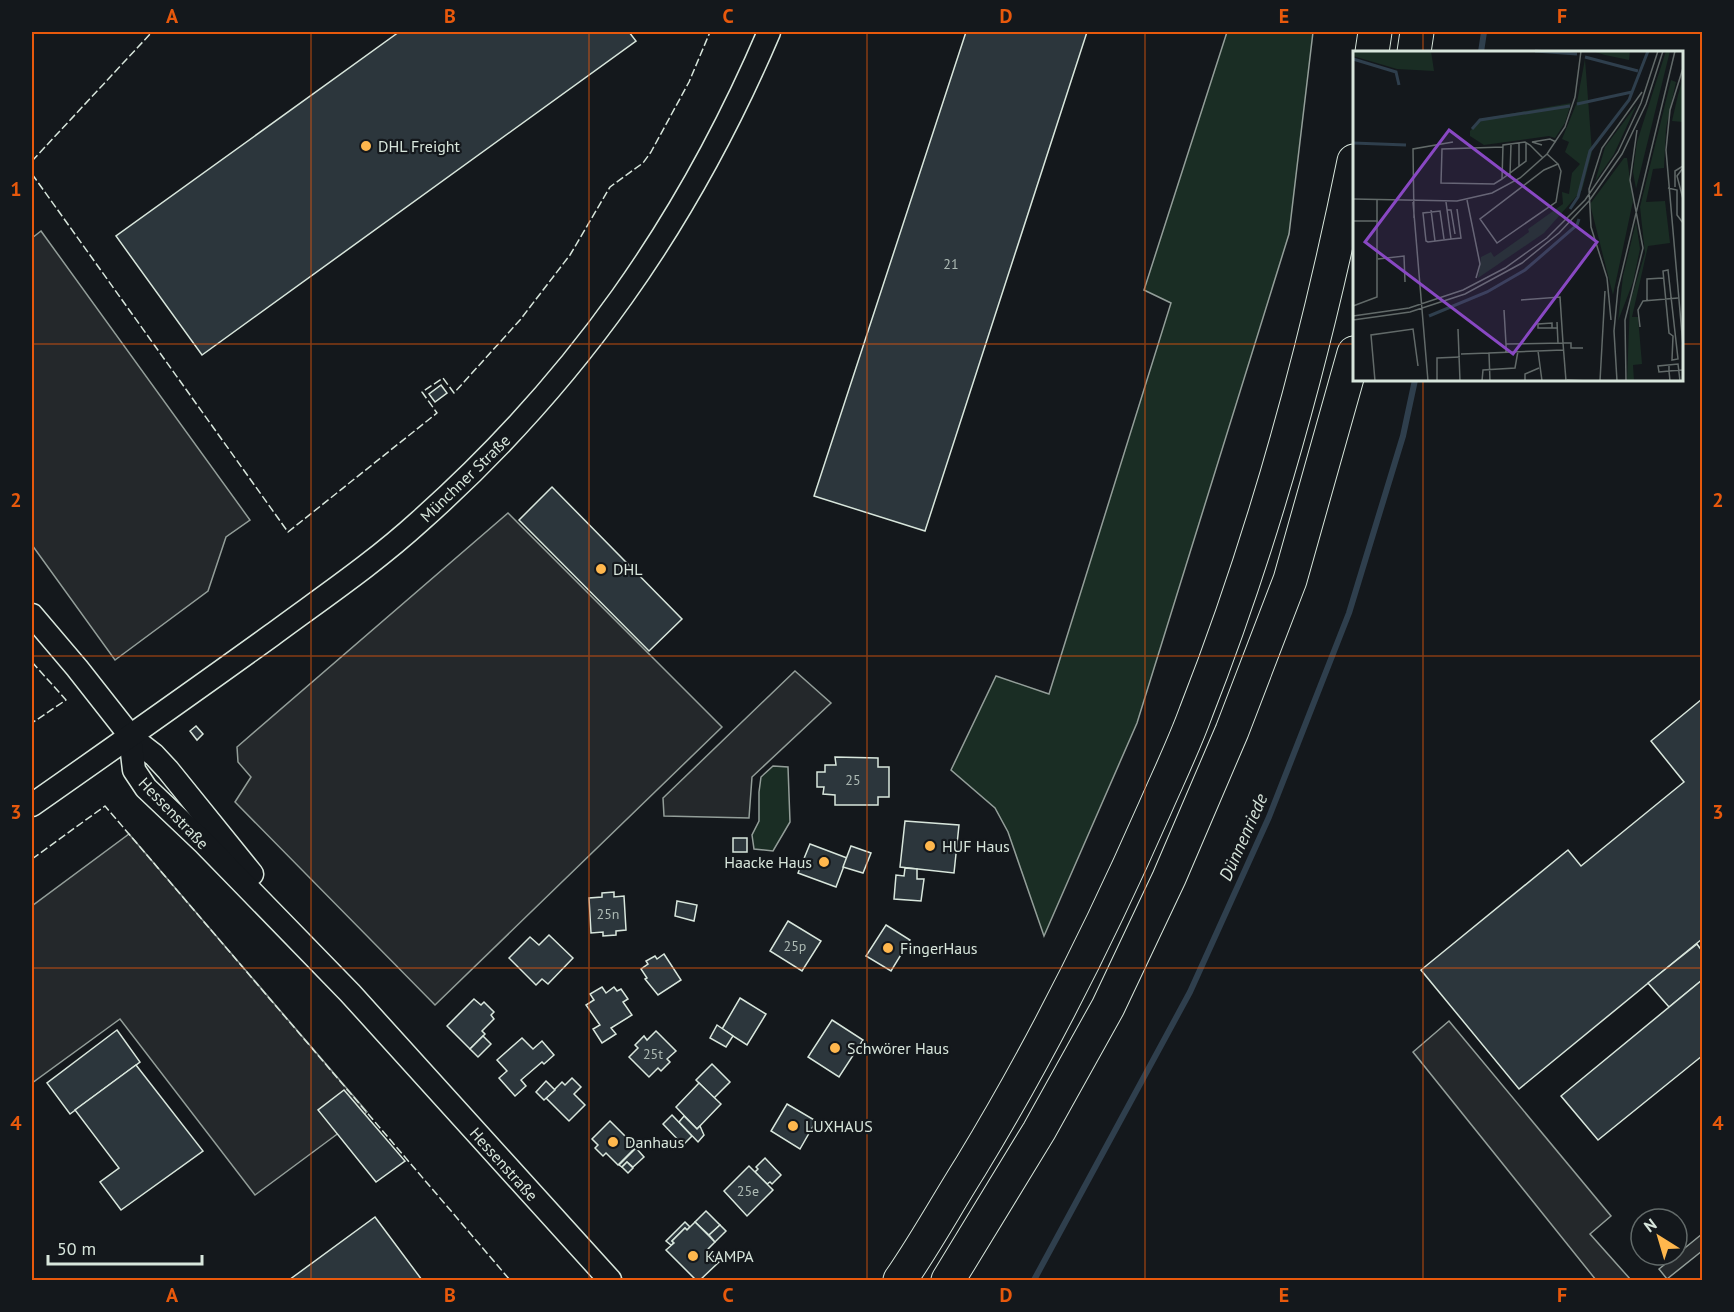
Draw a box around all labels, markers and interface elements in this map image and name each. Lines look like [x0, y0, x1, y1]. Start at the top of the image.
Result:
text: A [166, 3, 179, 29]
text: B [444, 3, 456, 29]
text: C [722, 3, 734, 29]
text: D [1000, 3, 1013, 29]
text: E [1279, 3, 1289, 29]
text: F [1557, 3, 1567, 29]
inset map [1353, 51, 1683, 381]
place label: DHL Freight [378, 136, 461, 156]
marker: DHL Freight [359, 139, 373, 153]
text: 1 [10, 176, 22, 202]
text: 1 [1712, 176, 1724, 202]
house number: 21 [943, 255, 959, 273]
street label: Münchner Straße [416, 430, 514, 526]
text: 2 [10, 487, 22, 513]
text: 2 [1712, 487, 1724, 513]
place label: DHL [613, 559, 643, 579]
marker: DHL [594, 562, 608, 576]
house number: 25 [845, 771, 861, 789]
street label: Hessenstraße [135, 773, 213, 853]
water label: Dünnenriede [1214, 789, 1273, 884]
text: 3 [10, 799, 22, 825]
text: 3 [1712, 799, 1724, 825]
place label: HUF Haus [942, 836, 1010, 856]
marker: HUF Haus [923, 839, 937, 853]
place label: Haacke Haus [724, 852, 812, 872]
marker: Haacke Haus [817, 855, 831, 869]
house number: 25n [597, 905, 619, 923]
house number: 25p [784, 937, 806, 955]
place label: FingerHaus [900, 938, 978, 958]
marker: FingerHaus [881, 941, 895, 955]
place label: Schwörer Haus [847, 1038, 949, 1058]
marker: Schwörer Haus [828, 1041, 842, 1055]
house number: 25t [643, 1045, 663, 1063]
text: 4 [10, 1110, 22, 1136]
text: 4 [1712, 1110, 1724, 1136]
place label: LUXHAUS [805, 1116, 873, 1136]
marker: LUXHAUS [786, 1119, 800, 1133]
street label: Hessenstraße [466, 1123, 542, 1205]
place label: Danhaus [625, 1132, 684, 1152]
marker: Danhaus [606, 1135, 620, 1149]
house number: 25e [737, 1182, 759, 1200]
north arrow [1629, 1207, 1689, 1267]
text: N [1640, 1214, 1660, 1236]
scale bar [48, 1228, 202, 1266]
text: 50 m [57, 1237, 96, 1260]
place label: KAMPA [705, 1246, 754, 1266]
marker: KAMPA [686, 1249, 700, 1263]
text: A [166, 1282, 179, 1308]
text: B [444, 1282, 456, 1308]
text: C [722, 1282, 734, 1308]
text: D [1000, 1282, 1013, 1308]
text: E [1279, 1282, 1289, 1308]
text: F [1557, 1282, 1567, 1308]

